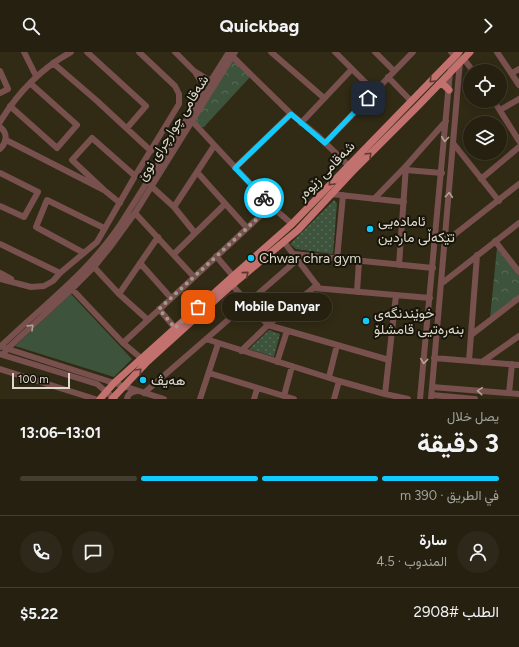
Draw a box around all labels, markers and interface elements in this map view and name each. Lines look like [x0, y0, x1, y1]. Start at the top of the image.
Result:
icon: search [20, 15, 42, 37]
text: Quickbag [220, 15, 299, 37]
icon: forward [477, 15, 499, 37]
map controls [463, 64, 507, 160]
button: locate [463, 64, 507, 108]
street label: شەقامی چوارچرای نوێ [134, 72, 213, 185]
one-way arrow [429, 75, 436, 83]
pin [351, 81, 385, 115]
icon: home [357, 87, 379, 109]
button: layers [463, 116, 507, 160]
one-way arrow [440, 135, 449, 142]
street label: شەقامی زێوەر [293, 138, 359, 205]
one-way arrow [364, 152, 372, 160]
courier [244, 178, 284, 218]
one-way arrow [329, 178, 336, 186]
icon: bike [253, 187, 275, 209]
one-way arrow [445, 192, 454, 198]
place label: ئامادەیی تێکەڵی ماردین [378, 213, 455, 246]
marker: ئامادەیی تێکەڵی ماردین [365, 224, 375, 234]
place label: Chwar chra gym [259, 250, 361, 267]
marker: Chwar chra gym [246, 253, 256, 263]
one-way arrow [241, 272, 248, 279]
pin [181, 290, 215, 324]
callout: Mobile Danyar [222, 293, 332, 321]
icon: bag [187, 296, 209, 318]
text: Mobile Danyar [234, 299, 320, 314]
place label: خوێندنگەی بنەرەتیی قامشلۆ [374, 305, 464, 338]
marker: خوێندنگەی بنەرەتیی قامشلۆ [361, 316, 371, 326]
one-way arrow [26, 325, 33, 332]
one-way arrow [420, 358, 429, 364]
one-way arrow [134, 368, 142, 376]
scale bar [12, 371, 70, 390]
place label: ھەیڤ [151, 372, 186, 389]
text: 100 m [18, 373, 49, 386]
marker: ھەیڤ [138, 375, 148, 385]
one-way arrow [477, 386, 483, 395]
text: يصل خلال [447, 409, 499, 424]
text: 13:01–13:06 [20, 424, 101, 442]
text: 3 دقيقة [417, 427, 499, 459]
text: في الطريق · 390 m [400, 488, 499, 503]
button: phone [20, 531, 62, 573]
button: chat [72, 531, 114, 573]
text: سارة [419, 531, 447, 549]
button: person [457, 531, 499, 573]
text: المندوب · 4.5 [376, 554, 447, 569]
text: الطلب #2908 [414, 603, 499, 621]
text: $5.22 [20, 605, 58, 623]

